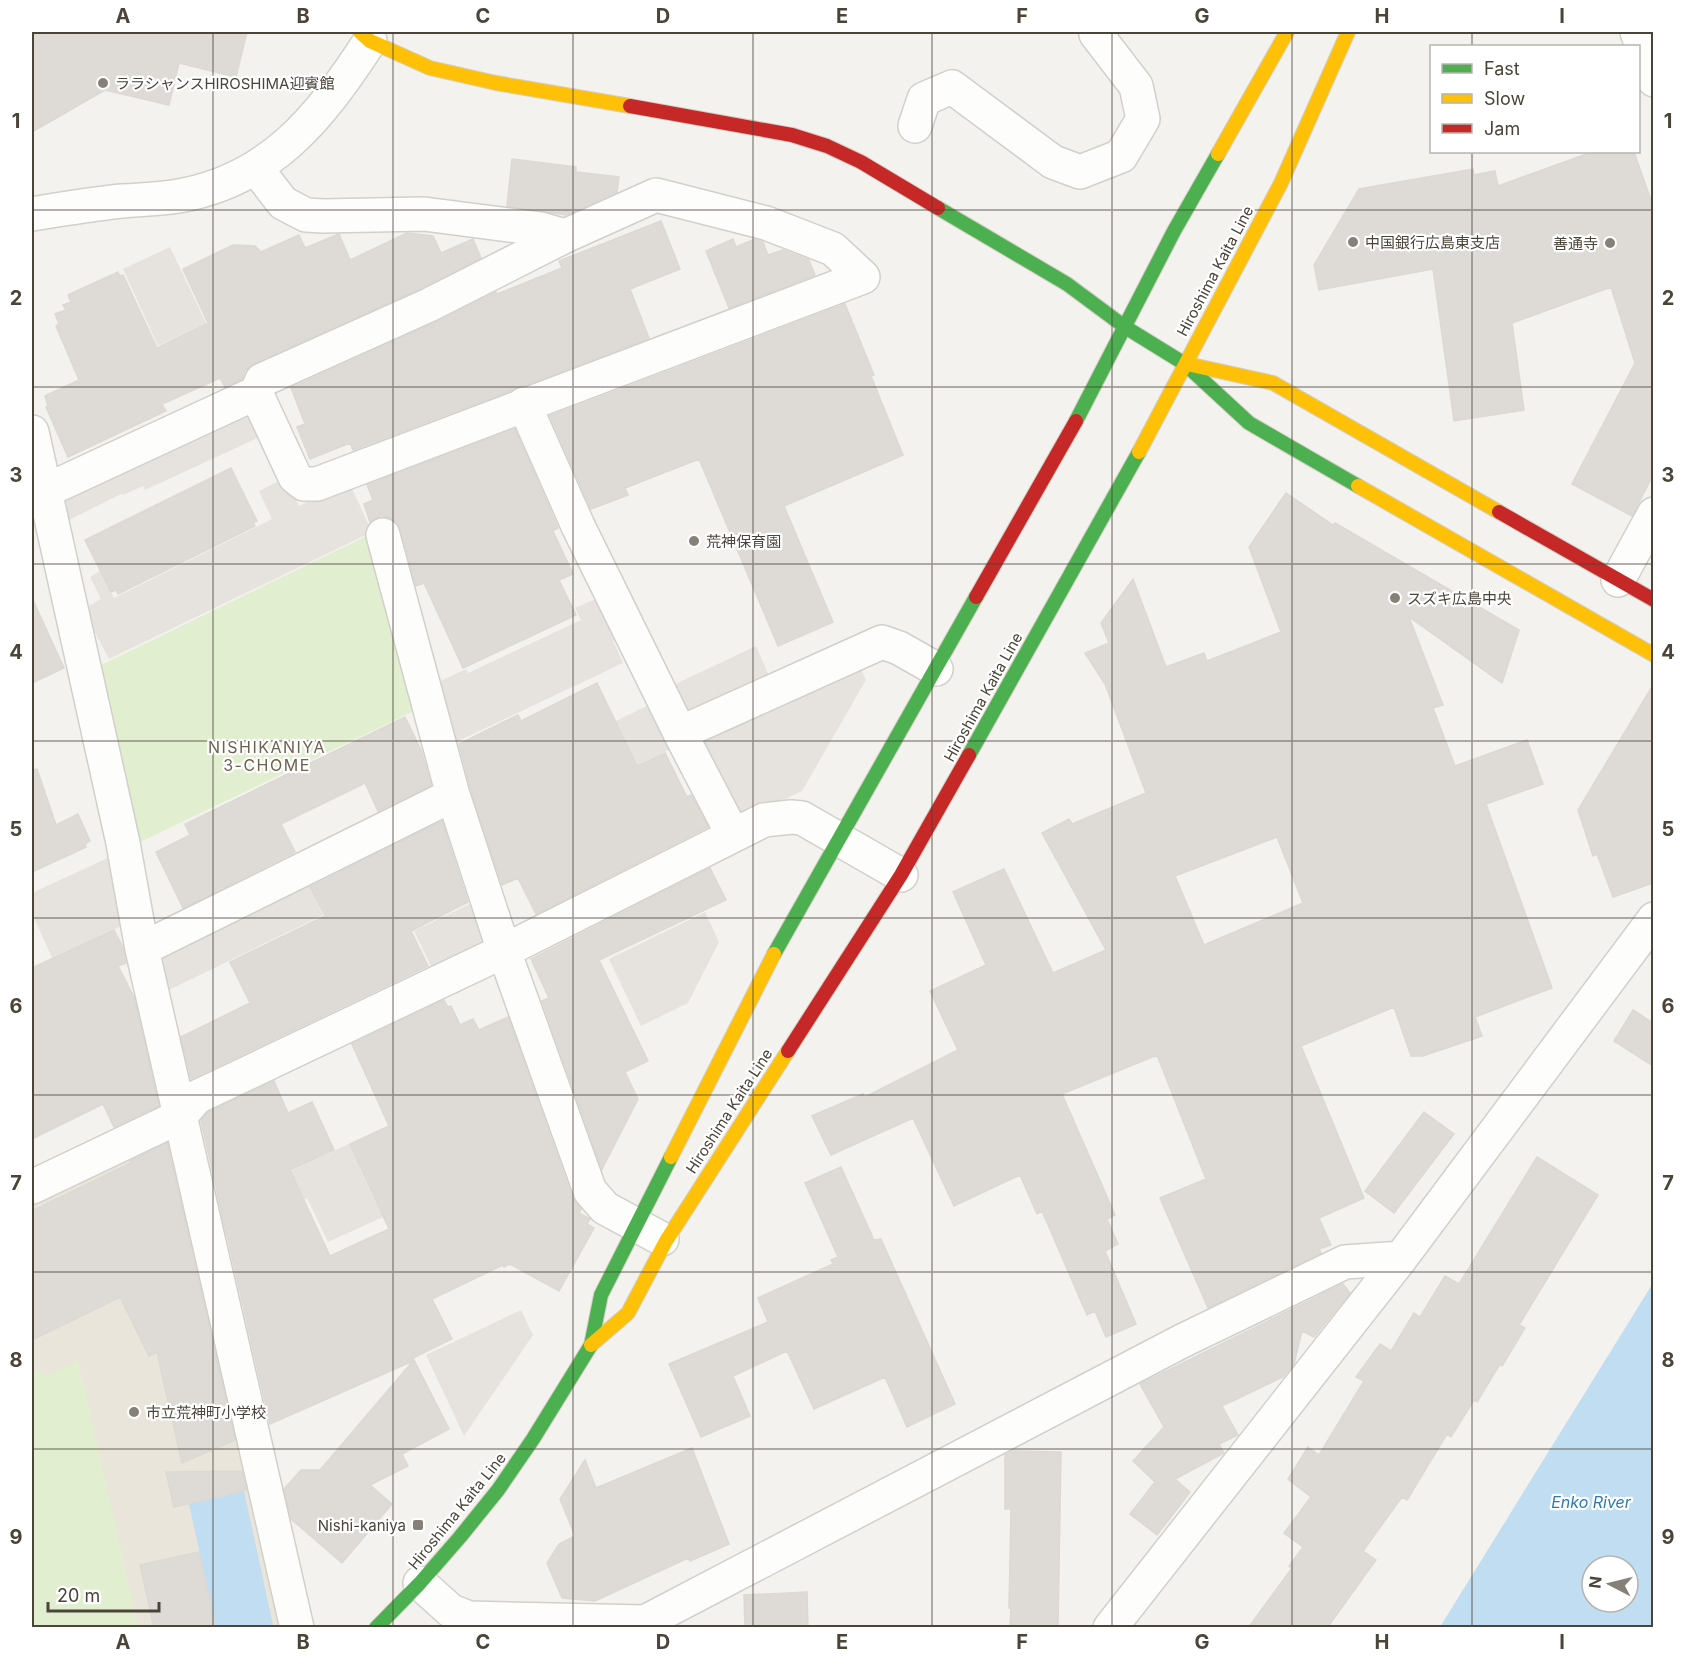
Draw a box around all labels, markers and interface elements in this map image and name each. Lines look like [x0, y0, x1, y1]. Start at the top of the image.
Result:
text: A [116, 4, 131, 28]
text: B [296, 4, 310, 28]
text: C [476, 4, 490, 28]
text: D [656, 4, 670, 28]
text: E [836, 4, 848, 28]
text: F [1016, 4, 1028, 28]
text: G [1194, 4, 1210, 28]
text: H [1375, 4, 1389, 28]
text: I [1559, 4, 1565, 28]
legend [1430, 45, 1640, 153]
text: Fast [1484, 58, 1520, 79]
place label: ララシャンスHIROSHIMA迎賓館 [115, 74, 334, 93]
marker: ララシャンスHIROSHIMA迎賓館 [96, 76, 110, 90]
text: Slow [1484, 88, 1525, 109]
text: 1 [12, 109, 20, 133]
text: 1 [1664, 109, 1672, 133]
text: Jam [1484, 118, 1520, 139]
street label: Hiroshima Kaita Line [1173, 203, 1257, 339]
place label: 中国銀行広島東支店 [1365, 233, 1500, 252]
place label: 善通寺 [1553, 234, 1598, 253]
marker: 中国銀行広島東支店 [1346, 235, 1360, 249]
marker: 善通寺 [1603, 236, 1617, 250]
text: 2 [10, 286, 22, 310]
text: 2 [1662, 286, 1674, 310]
text: 3 [10, 463, 22, 487]
text: 3 [1662, 463, 1674, 487]
place label: 荒神保育園 [706, 532, 781, 551]
marker: 荒神保育園 [687, 534, 701, 548]
place label: スズキ広島中央 [1407, 589, 1512, 608]
marker: スズキ広島中央 [1388, 591, 1402, 605]
street label: Hiroshima Kaita Line [940, 629, 1026, 765]
text: 4 [9, 640, 23, 664]
text: 4 [1661, 640, 1675, 664]
district label: NISHIKANIYA 3-CHOME [208, 737, 326, 775]
text: 5 [10, 817, 22, 841]
text: 5 [1662, 817, 1674, 841]
text: 6 [10, 994, 23, 1018]
text: 6 [1662, 994, 1675, 1018]
street label: Hiroshima Kaita Line [682, 1045, 776, 1177]
text: 7 [10, 1171, 22, 1195]
text: 7 [1662, 1171, 1674, 1195]
text: 8 [9, 1348, 23, 1372]
text: 8 [1661, 1348, 1675, 1372]
place label: 市立荒神町小学校 [146, 1403, 266, 1422]
marker: 市立荒神町小学校 [127, 1405, 141, 1419]
street label: Hiroshima Kaita Line [404, 1449, 510, 1573]
water label: Enko River [1551, 1492, 1632, 1512]
place label: Nishi-kaniya [318, 1516, 406, 1535]
marker: Nishi-kaniya [411, 1518, 425, 1532]
text: 9 [10, 1525, 23, 1549]
text: 9 [1662, 1525, 1675, 1549]
north arrow [1580, 1554, 1640, 1614]
scale bar [48, 1575, 159, 1613]
text: N [1584, 1575, 1606, 1589]
text: 20 m [57, 1585, 100, 1606]
text: A [116, 1630, 131, 1654]
text: B [296, 1630, 310, 1654]
text: C [476, 1630, 490, 1654]
text: D [656, 1630, 670, 1654]
text: E [836, 1630, 848, 1654]
text: F [1016, 1630, 1028, 1654]
text: G [1194, 1630, 1210, 1654]
text: H [1375, 1630, 1389, 1654]
text: I [1559, 1630, 1565, 1654]

